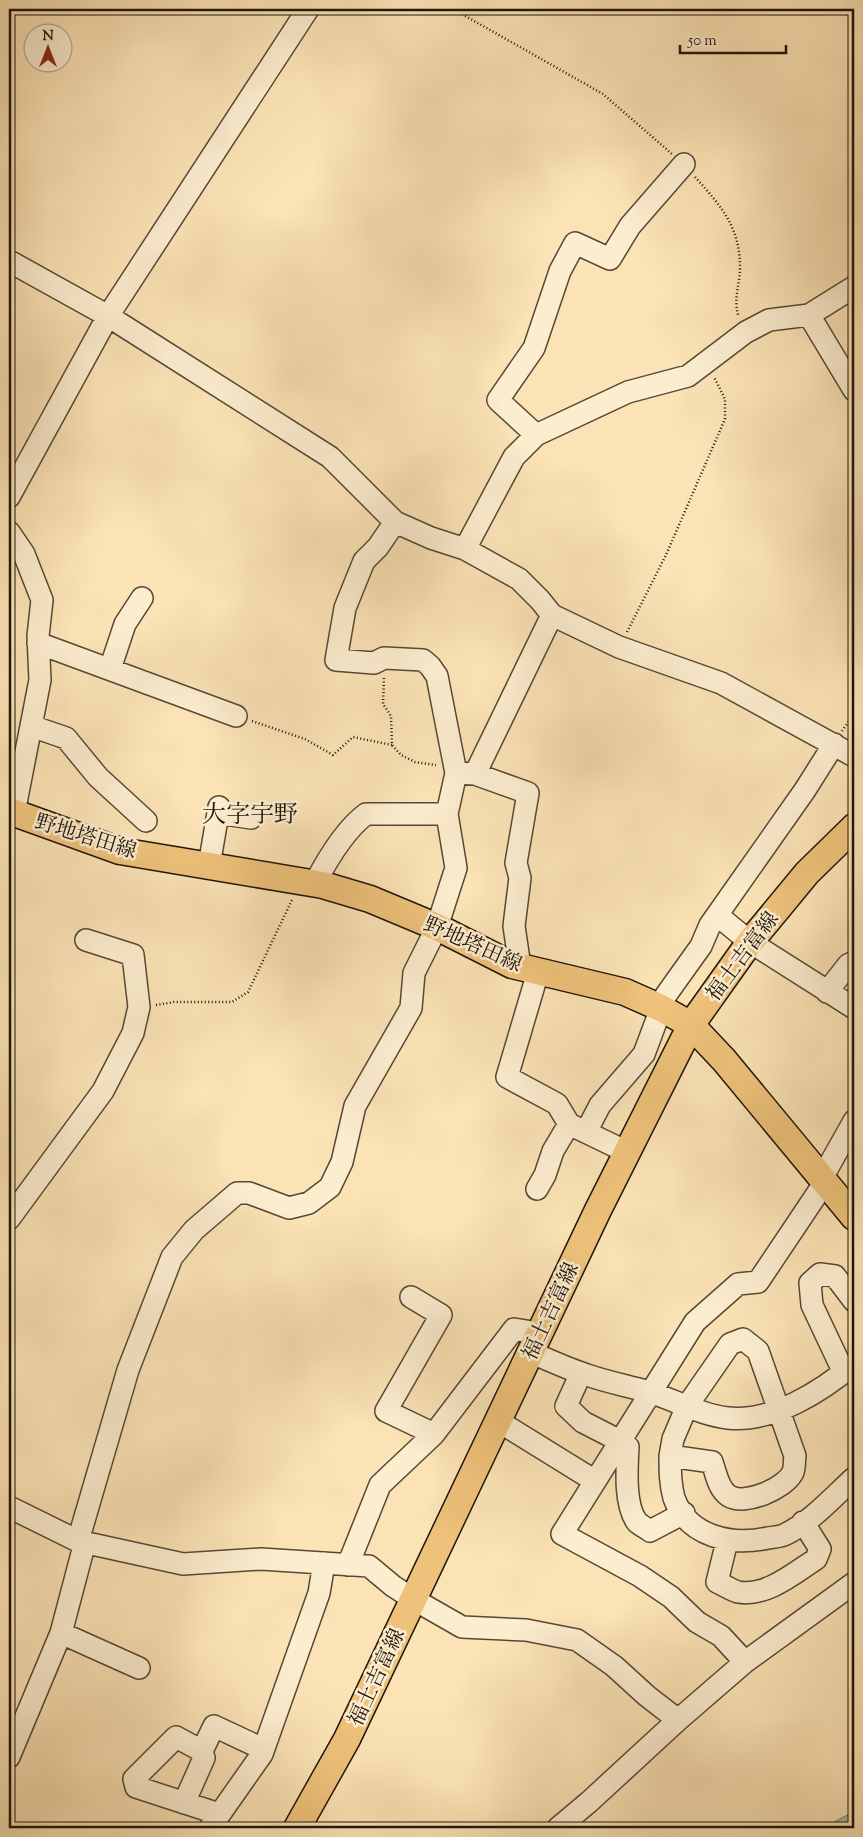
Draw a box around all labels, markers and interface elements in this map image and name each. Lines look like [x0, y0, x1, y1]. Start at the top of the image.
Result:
north arrow [22, 22, 72, 72]
scale bar [680, 22, 787, 54]
text: N [42, 27, 54, 47]
text: 50 m [687, 31, 717, 52]
district label: 大字宇野 [202, 799, 298, 833]
street label: 野地塔田線 [31, 808, 140, 868]
street label: 福土吉富線 [700, 906, 787, 1008]
street label: 野地塔田線 [418, 911, 526, 981]
street label: 福土吉富線 [516, 1258, 588, 1366]
street label: 福土吉富線 [342, 1624, 414, 1732]

